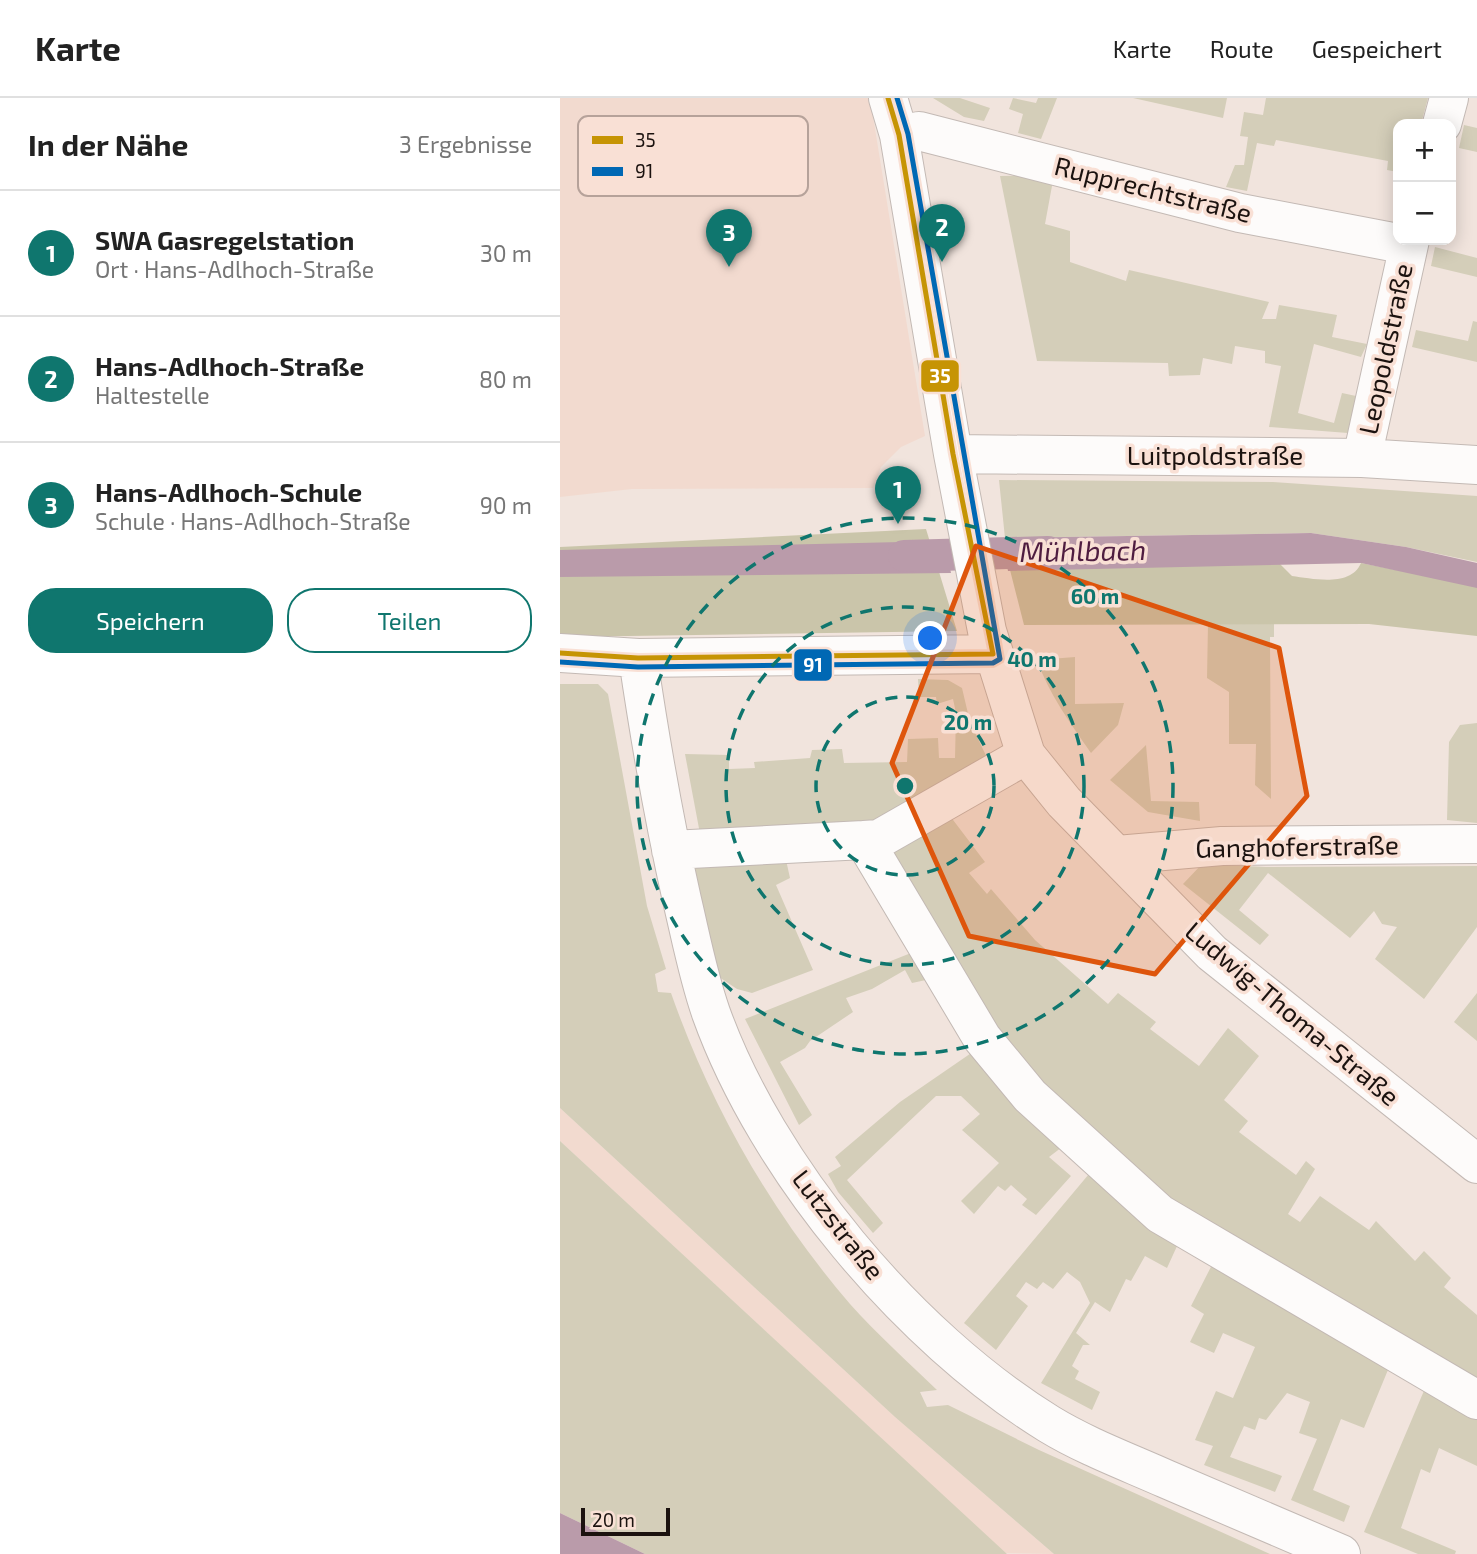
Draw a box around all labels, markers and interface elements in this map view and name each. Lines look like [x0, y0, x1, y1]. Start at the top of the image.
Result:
text: Karte [35, 28, 121, 68]
text: Karte [1113, 34, 1172, 63]
text: Route [1210, 34, 1274, 63]
text: Gespeichert [1312, 34, 1442, 63]
legend [578, 116, 808, 196]
map controls [1393, 119, 1456, 245]
button: + [1393, 119, 1456, 182]
text: In der Nähe [28, 126, 189, 162]
text: 35 [635, 128, 656, 151]
text: 3 Ergebnisse [399, 130, 532, 158]
street label: Rupprechtstraße [1052, 149, 1255, 228]
text: 91 [635, 159, 653, 182]
button: − [1393, 182, 1456, 245]
pin: 2 [919, 204, 965, 262]
pin: 3 [706, 209, 752, 267]
text: SWA Gasregelstation [95, 224, 354, 255]
text: 1 [46, 239, 56, 267]
text: 30 m [480, 239, 532, 267]
text: Ort · Hans-Adlhoch-Straße [95, 255, 374, 283]
street label: Leopoldstraße [1351, 260, 1418, 437]
text: Hans-Adlhoch-Straße [95, 350, 364, 381]
line badge: 35 [920, 359, 960, 393]
text: 35 [929, 364, 951, 387]
text: 2 [44, 365, 58, 393]
text: 80 m [479, 365, 532, 393]
text: Haltestelle [95, 381, 210, 409]
street label: Luitpoldstraße [1127, 439, 1303, 470]
pin: 1 [875, 466, 921, 524]
text: Hans-Adlhoch-Schule [95, 476, 362, 507]
text: 3 [44, 491, 58, 519]
text: 90 m [480, 491, 532, 519]
text: Schule · Hans-Adlhoch-Straße [95, 507, 411, 535]
water label: Mühlbach [1019, 532, 1147, 568]
text: 60 m [1071, 583, 1119, 608]
button: Speichern [28, 588, 273, 653]
button: Teilen [287, 588, 532, 653]
your location [913, 621, 947, 655]
text: 40 m [1007, 646, 1057, 671]
line badge: 91 [793, 648, 833, 682]
text: 91 [803, 653, 823, 676]
text: 20 m [944, 709, 992, 734]
centre of rings [893, 774, 917, 798]
street label: Ganghoferstraße [1195, 828, 1399, 863]
street label: Ludwig-Thoma-Straße [1180, 914, 1406, 1111]
street label: Lutzstraße [787, 1163, 892, 1285]
scale bar [581, 1505, 670, 1537]
text: 20 m [592, 1508, 635, 1531]

